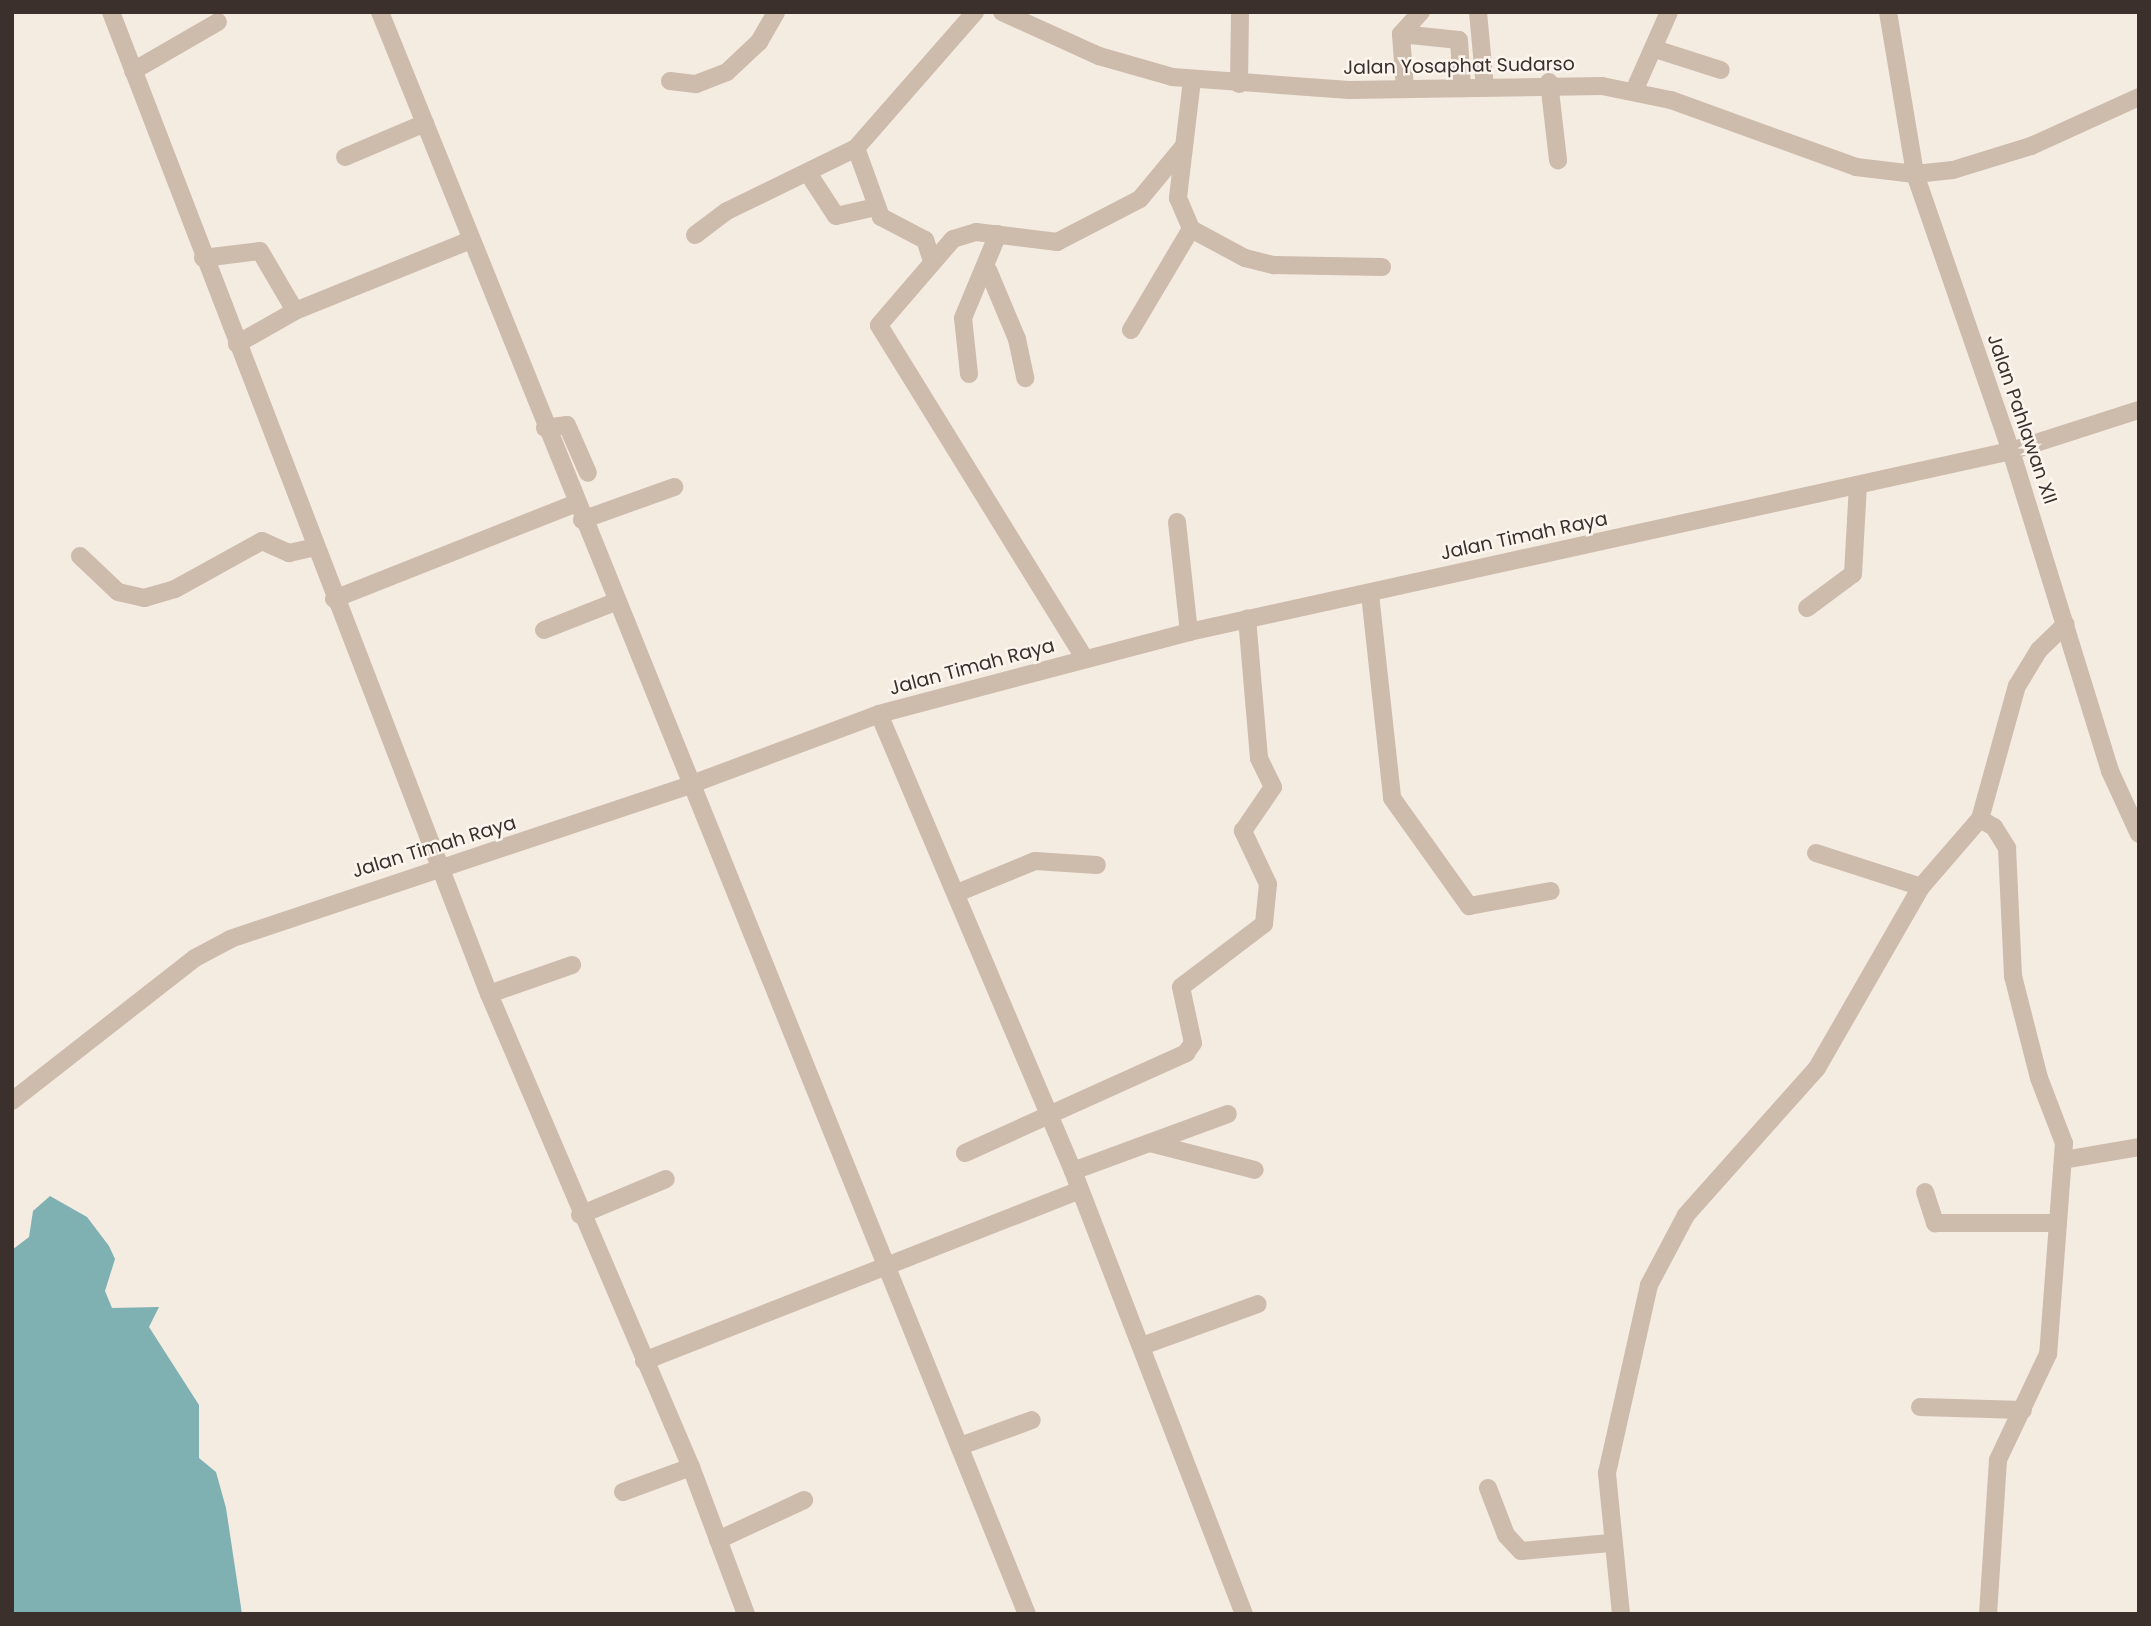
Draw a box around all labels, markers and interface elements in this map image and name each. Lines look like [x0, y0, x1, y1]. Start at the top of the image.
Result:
street label: Jalan Yosaphat Sudarso [1343, 53, 1575, 79]
street label: Jalan Pahlawan XII [1982, 331, 2062, 507]
street label: Jalan Timah Raya [1438, 507, 1610, 565]
street label: Jalan Timah Raya [887, 634, 1057, 700]
street label: Jalan Timah Raya [349, 811, 519, 883]

